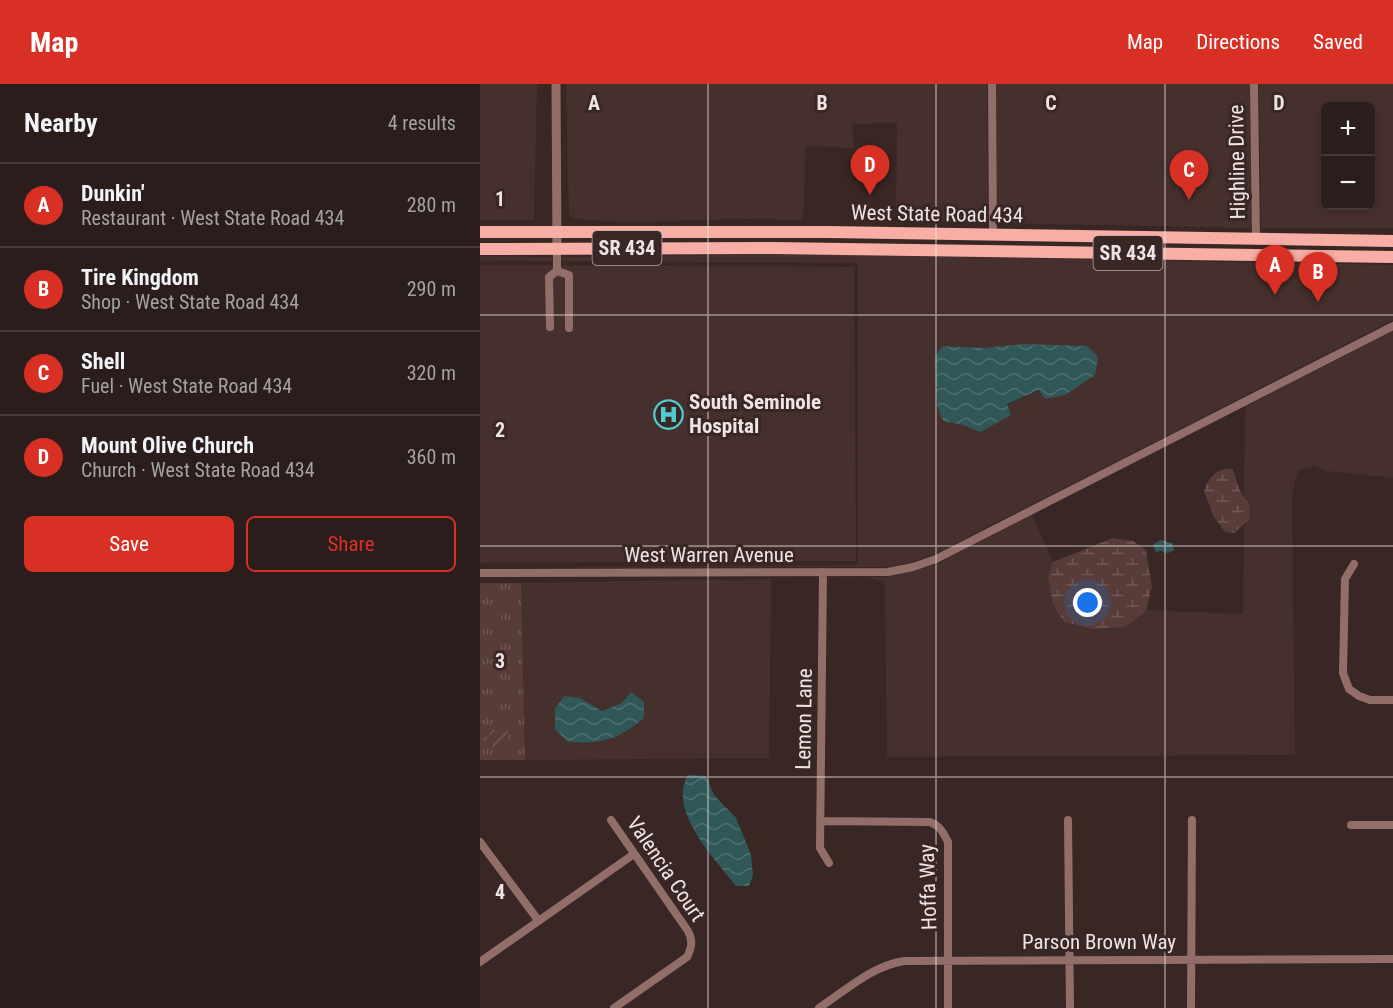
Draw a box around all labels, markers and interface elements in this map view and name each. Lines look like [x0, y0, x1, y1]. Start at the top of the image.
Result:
text: Map [30, 26, 78, 59]
text: Map [1127, 30, 1163, 54]
text: Directions [1196, 30, 1280, 54]
text: Saved [1313, 30, 1363, 54]
text: A [588, 91, 600, 115]
text: B [816, 91, 828, 115]
text: C [1045, 91, 1057, 115]
text: D [1273, 91, 1285, 115]
map controls [1321, 102, 1375, 210]
button: + [1321, 102, 1375, 156]
street label: Highline Drive [1224, 104, 1250, 220]
text: Nearby [24, 108, 98, 138]
text: 4 results [388, 111, 456, 135]
pin: D [850, 146, 890, 195]
pin: C [1170, 150, 1208, 200]
button: − [1321, 156, 1375, 210]
text: Dunkin' [81, 181, 145, 206]
text: 1 [495, 187, 505, 211]
text: A [38, 193, 49, 217]
text: 280 m [407, 193, 456, 217]
street label: West State Road 434 [851, 200, 1023, 228]
text: Restaurant · West State Road 434 [81, 206, 344, 230]
road number: SR 434 [592, 231, 662, 265]
road number: SR 434 [1094, 236, 1162, 270]
pin: A [1256, 246, 1294, 295]
pin: B [1298, 252, 1338, 302]
text: Tire Kingdom [81, 265, 199, 290]
text: B [38, 277, 49, 301]
text: 290 m [407, 277, 456, 301]
text: Shop · West State Road 434 [81, 290, 299, 314]
text: Shell [81, 349, 125, 374]
text: C [38, 361, 49, 385]
text: 320 m [407, 361, 456, 385]
text: Fuel · West State Road 434 [81, 374, 292, 398]
place label: South Seminole Hospital [689, 390, 821, 438]
hospital icon: South Seminole Hospital [652, 398, 684, 430]
text: 2 [495, 418, 505, 442]
text: Mount Olive Church [81, 433, 254, 458]
text: D [38, 445, 49, 469]
text: 360 m [407, 445, 456, 469]
text: Church · West State Road 434 [81, 458, 315, 482]
button: Save [24, 516, 234, 572]
button: Share [246, 516, 456, 572]
street label: West Warren Avenue [624, 543, 794, 567]
your location [1073, 588, 1102, 617]
text: 3 [495, 649, 505, 673]
street label: Lemon Lane [791, 668, 817, 770]
street label: Valencia Court [622, 812, 710, 926]
street label: Hoffa Way [914, 843, 941, 930]
text: 4 [495, 880, 505, 904]
street label: Parson Brown Way [1022, 930, 1176, 954]

